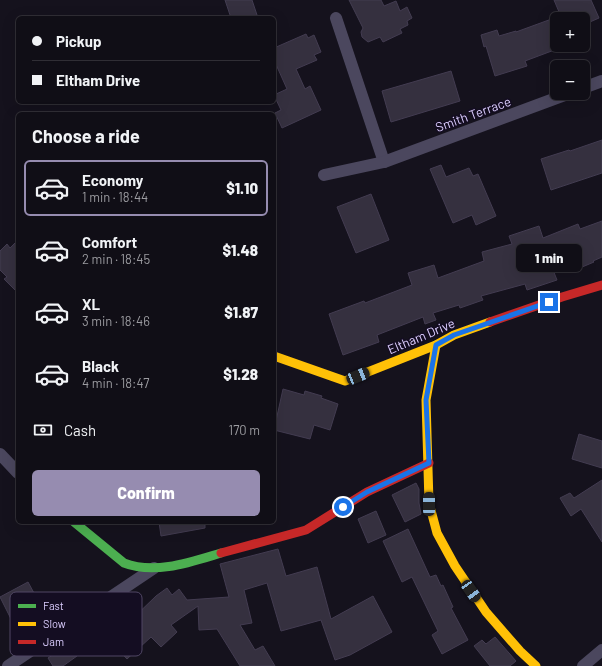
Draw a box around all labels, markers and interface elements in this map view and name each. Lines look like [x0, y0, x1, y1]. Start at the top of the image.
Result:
map controls [550, 12, 590, 100]
button: + [550, 12, 590, 52]
text: Pickup [56, 32, 102, 50]
button: − [550, 60, 590, 100]
text: Eltham Drive [56, 71, 140, 89]
street label: Smith Terrace [433, 93, 513, 135]
text: Choose a ride [32, 125, 140, 147]
icon: car [34, 170, 70, 206]
text: Economy [82, 171, 143, 189]
text: $1.10 [226, 179, 258, 197]
text: 1 min · 18:44 [82, 189, 148, 205]
icon: car [34, 232, 70, 268]
text: Comfort [82, 233, 137, 251]
text: $1.48 [222, 241, 258, 259]
callout: 1 min [516, 244, 582, 272]
text: 1 min [535, 250, 563, 266]
text: 2 min · 18:45 [82, 251, 150, 267]
route end [540, 293, 558, 311]
icon: car [34, 294, 70, 330]
text: XL [82, 295, 100, 313]
text: $1.87 [224, 303, 258, 321]
text: 3 min · 18:46 [82, 313, 150, 329]
street label: Eltham Drive [385, 315, 457, 357]
icon: car [34, 356, 70, 392]
text: Black [82, 357, 119, 375]
text: $1.28 [223, 365, 258, 383]
car [345, 366, 371, 386]
text: 4 min · 18:47 [82, 375, 149, 391]
icon: cash [32, 419, 54, 441]
text: Cash [64, 421, 96, 439]
text: 170 m [229, 422, 260, 438]
button: Confirm [32, 470, 260, 516]
car [423, 492, 435, 516]
route start [334, 498, 352, 516]
car [459, 578, 483, 604]
legend [10, 592, 142, 656]
text: Fast [43, 599, 64, 612]
text: Slow [43, 617, 66, 630]
text: Jam [43, 635, 64, 648]

